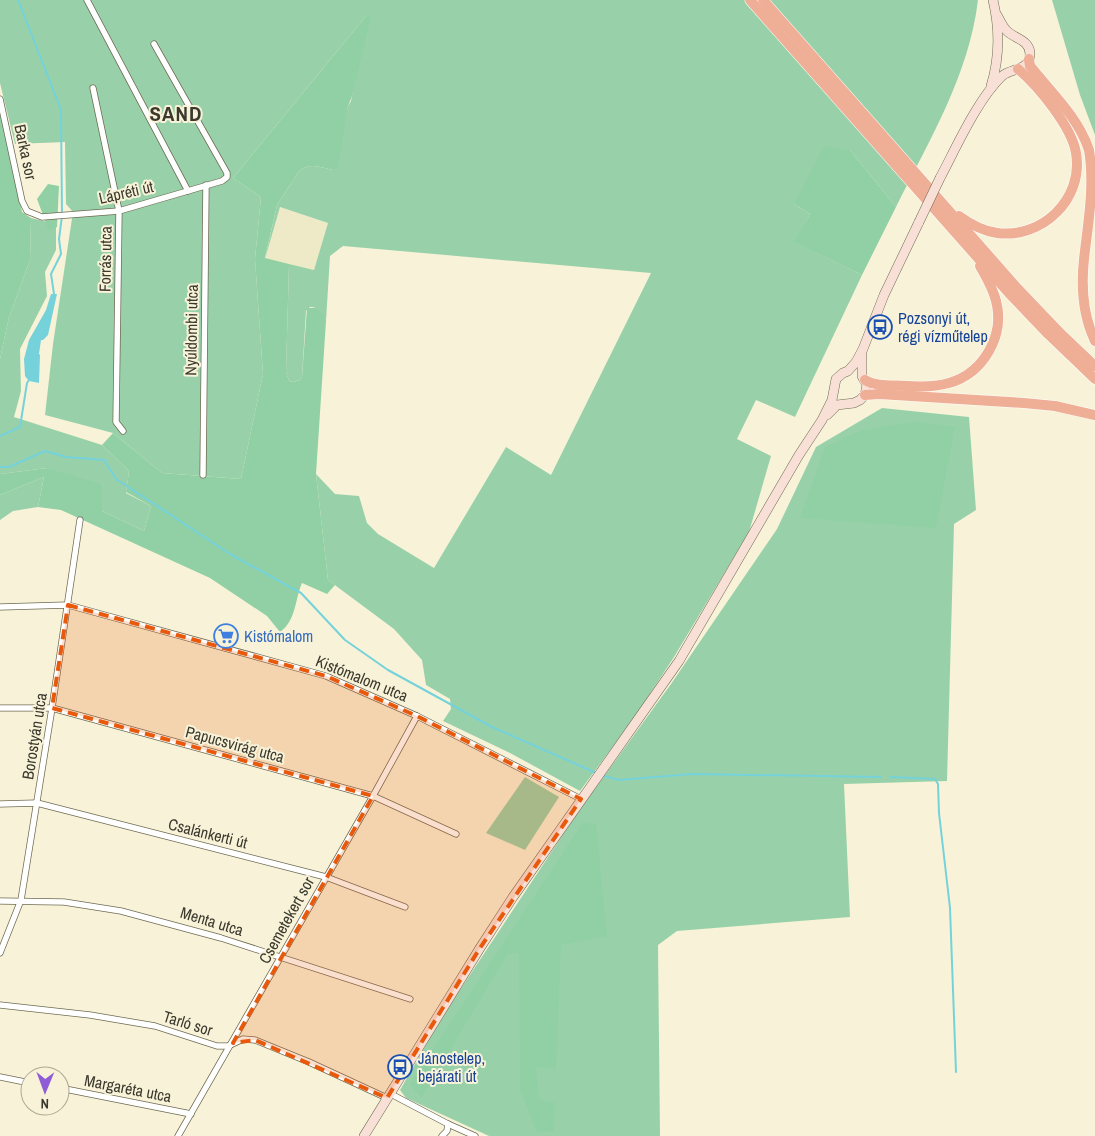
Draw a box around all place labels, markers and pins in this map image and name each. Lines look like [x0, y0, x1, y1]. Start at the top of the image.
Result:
place label: Pozsonyi út, régi vízműtelep [898, 307, 988, 347]
bus stop icon: Pozsonyi út, régi vízműtelep [867, 314, 893, 340]
supermarket icon: Kistómalom [213, 623, 239, 649]
place label: Kistómalom [244, 625, 313, 647]
place label: Jánostelep, bejárati út [418, 1047, 485, 1087]
bus stop icon: Jánostelep, bejárati út [387, 1054, 413, 1080]

